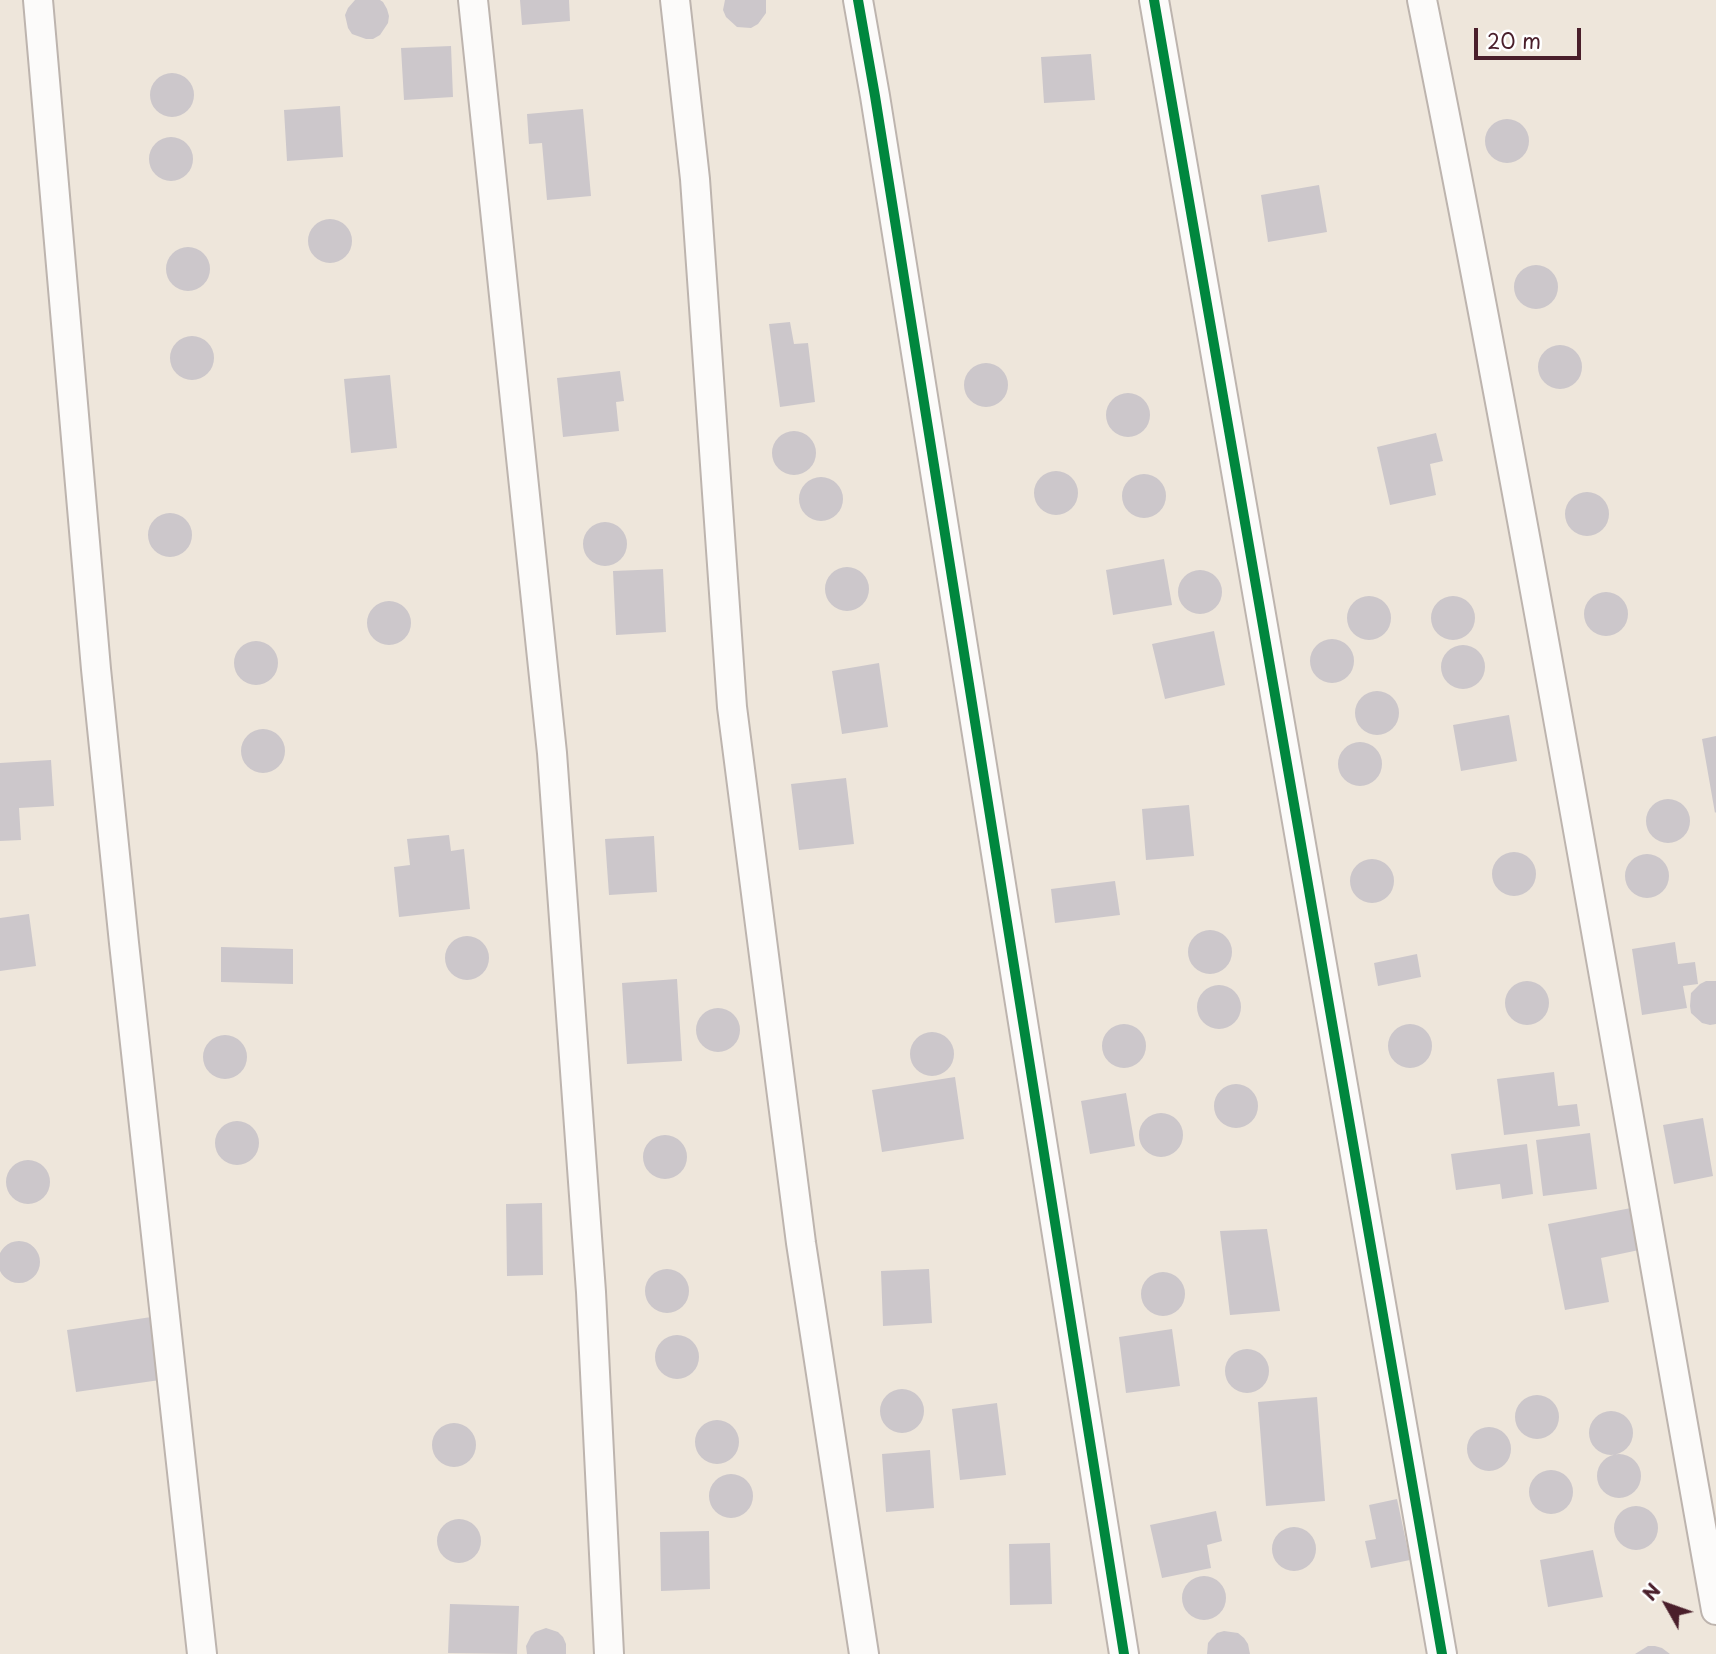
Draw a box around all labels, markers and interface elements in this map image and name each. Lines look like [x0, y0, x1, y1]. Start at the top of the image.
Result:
scale bar [1478, 14, 1585, 58]
text: 20 m [1487, 24, 1541, 56]
north arrow [1632, 1570, 1702, 1640]
text: N [1635, 1577, 1666, 1606]

